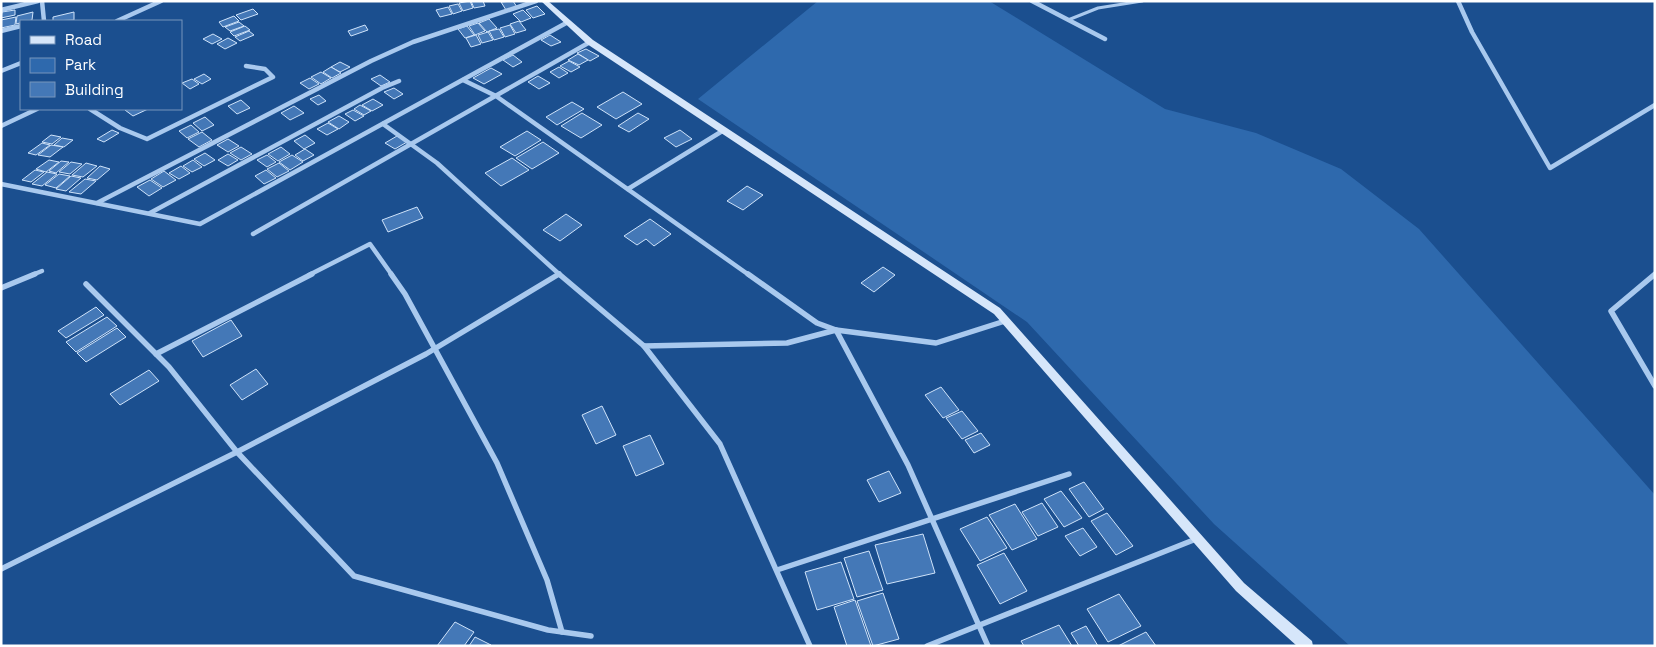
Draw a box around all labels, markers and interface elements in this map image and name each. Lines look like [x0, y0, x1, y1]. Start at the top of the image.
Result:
legend [20, 20, 182, 110]
text: Road [65, 30, 102, 49]
text: Park [65, 55, 96, 74]
text: Building [65, 80, 124, 99]

